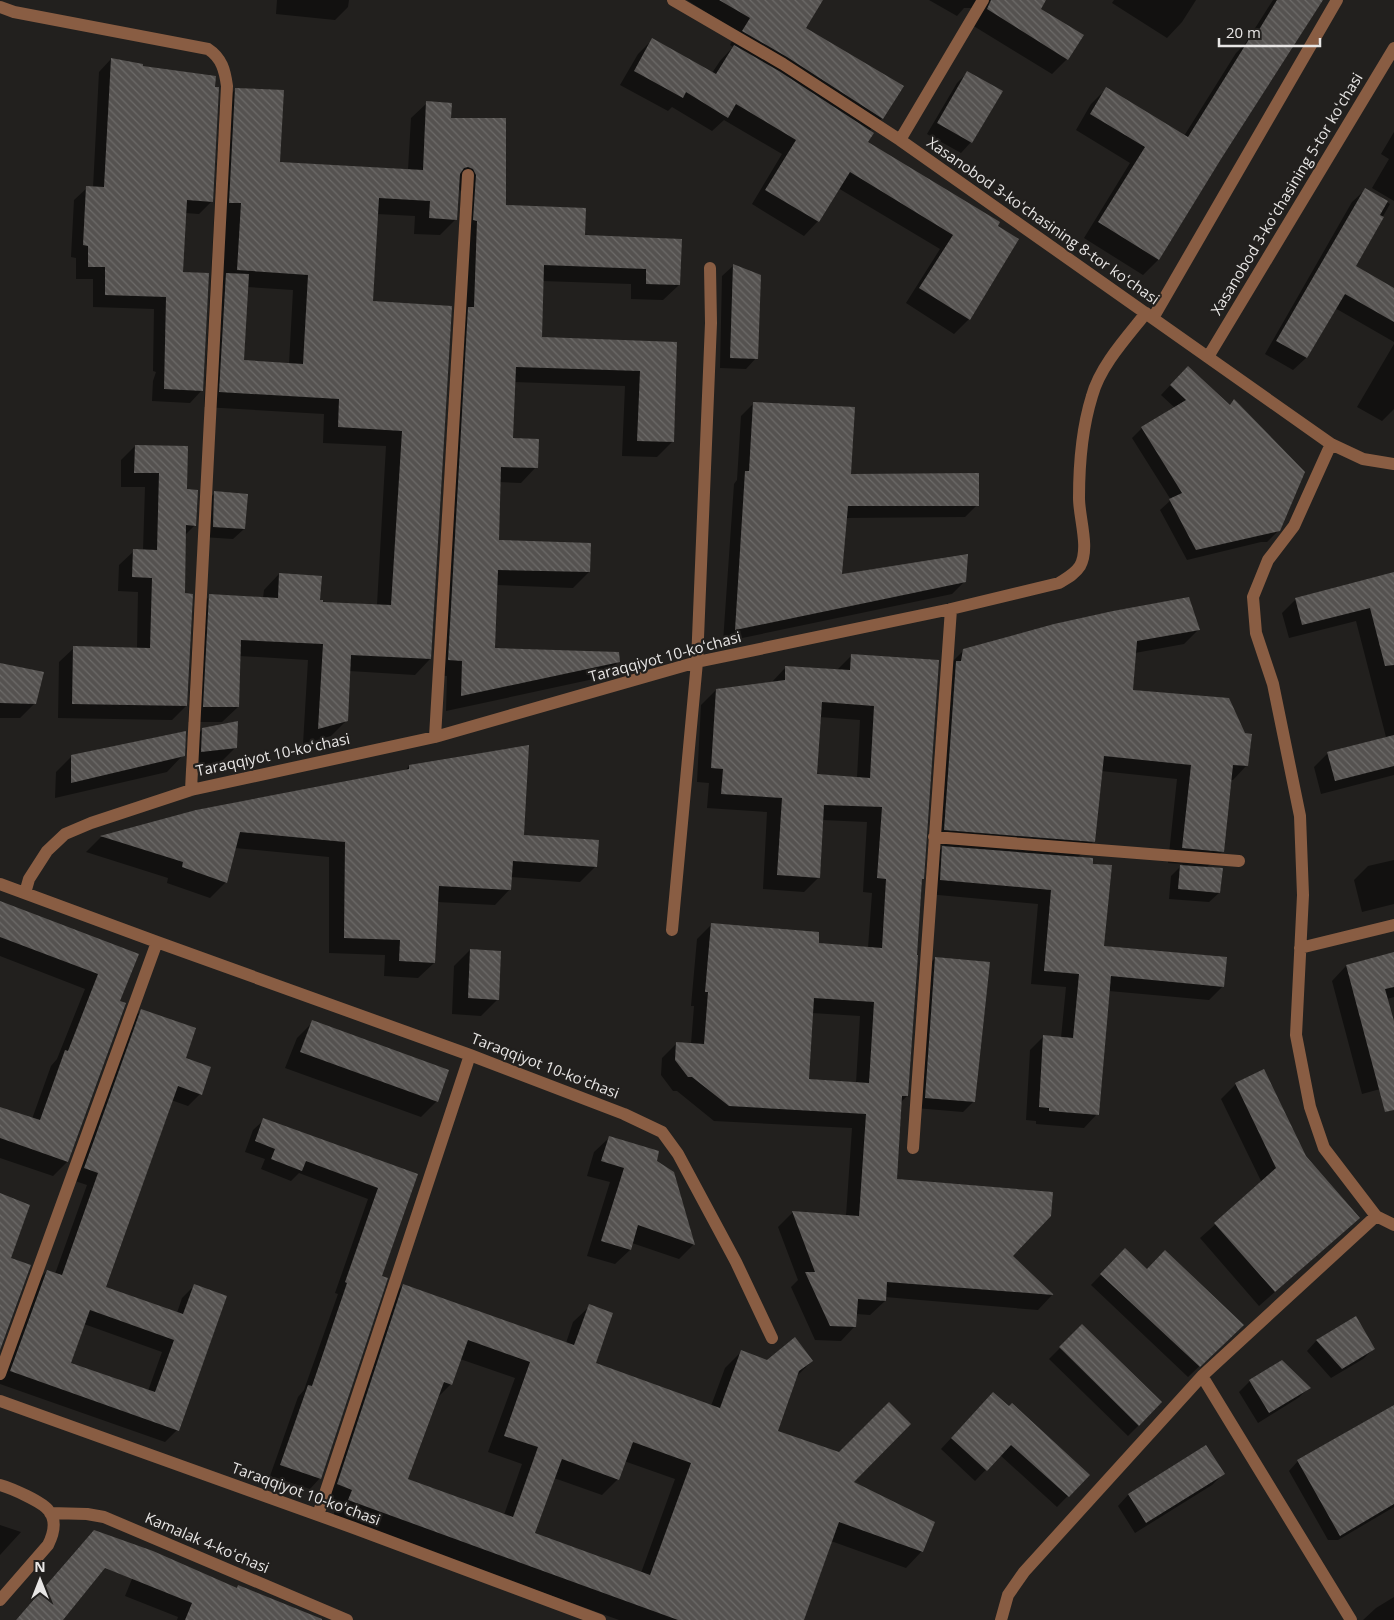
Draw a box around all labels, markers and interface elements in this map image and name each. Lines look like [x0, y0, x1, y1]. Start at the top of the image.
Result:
scale bar [1219, 15, 1320, 47]
text: 20 m [1226, 22, 1261, 42]
street label: Xasanobod 3-koʻchasining 5-tor koʻchasi [1206, 69, 1367, 318]
street label: Xasanobod 3-koʻchasining 8-tor koʻchasi [923, 132, 1164, 308]
street label: Taraqqiyot 10-koʻchasi [586, 626, 743, 686]
street label: Taraqqiyot 10-koʻchasi [194, 728, 352, 780]
street label: Taraqqiyot 10-koʻchasi [469, 1028, 622, 1103]
street label: Taraqqiyot 10-koʻchasi [229, 1457, 383, 1529]
street label: Kamalak 4-koʻchasi [142, 1507, 272, 1577]
north arrow [15, 1555, 65, 1605]
text: N [34, 1557, 46, 1576]

